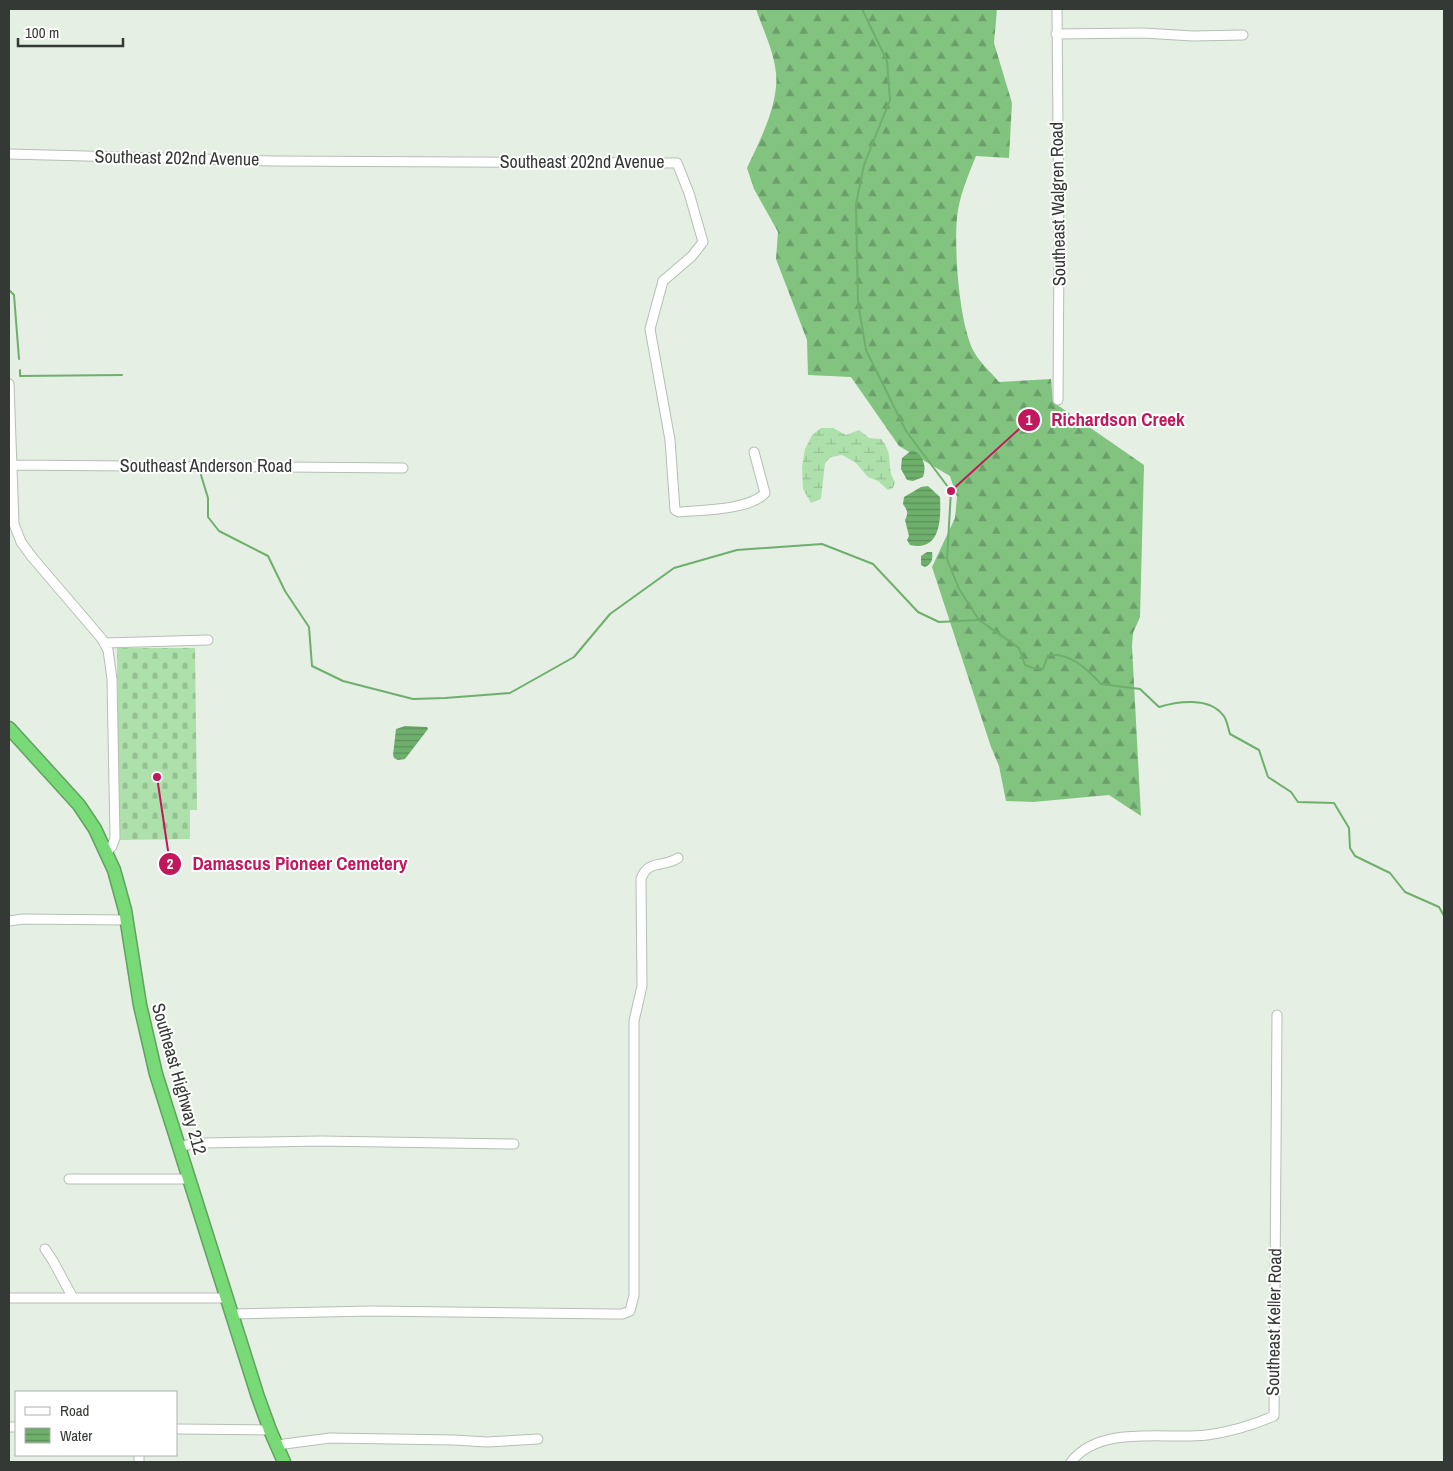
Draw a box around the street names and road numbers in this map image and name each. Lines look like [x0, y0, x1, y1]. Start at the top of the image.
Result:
street label: Southeast Walgren Road [1044, 122, 1071, 286]
street label: Southeast 202nd Avenue [94, 144, 260, 171]
street label: Southeast 202nd Avenue [500, 149, 664, 174]
street label: Southeast Anderson Road [120, 453, 292, 478]
street label: Southeast Highway 212 [146, 1000, 213, 1158]
street label: Southeast Keller Road [1260, 1248, 1287, 1396]

